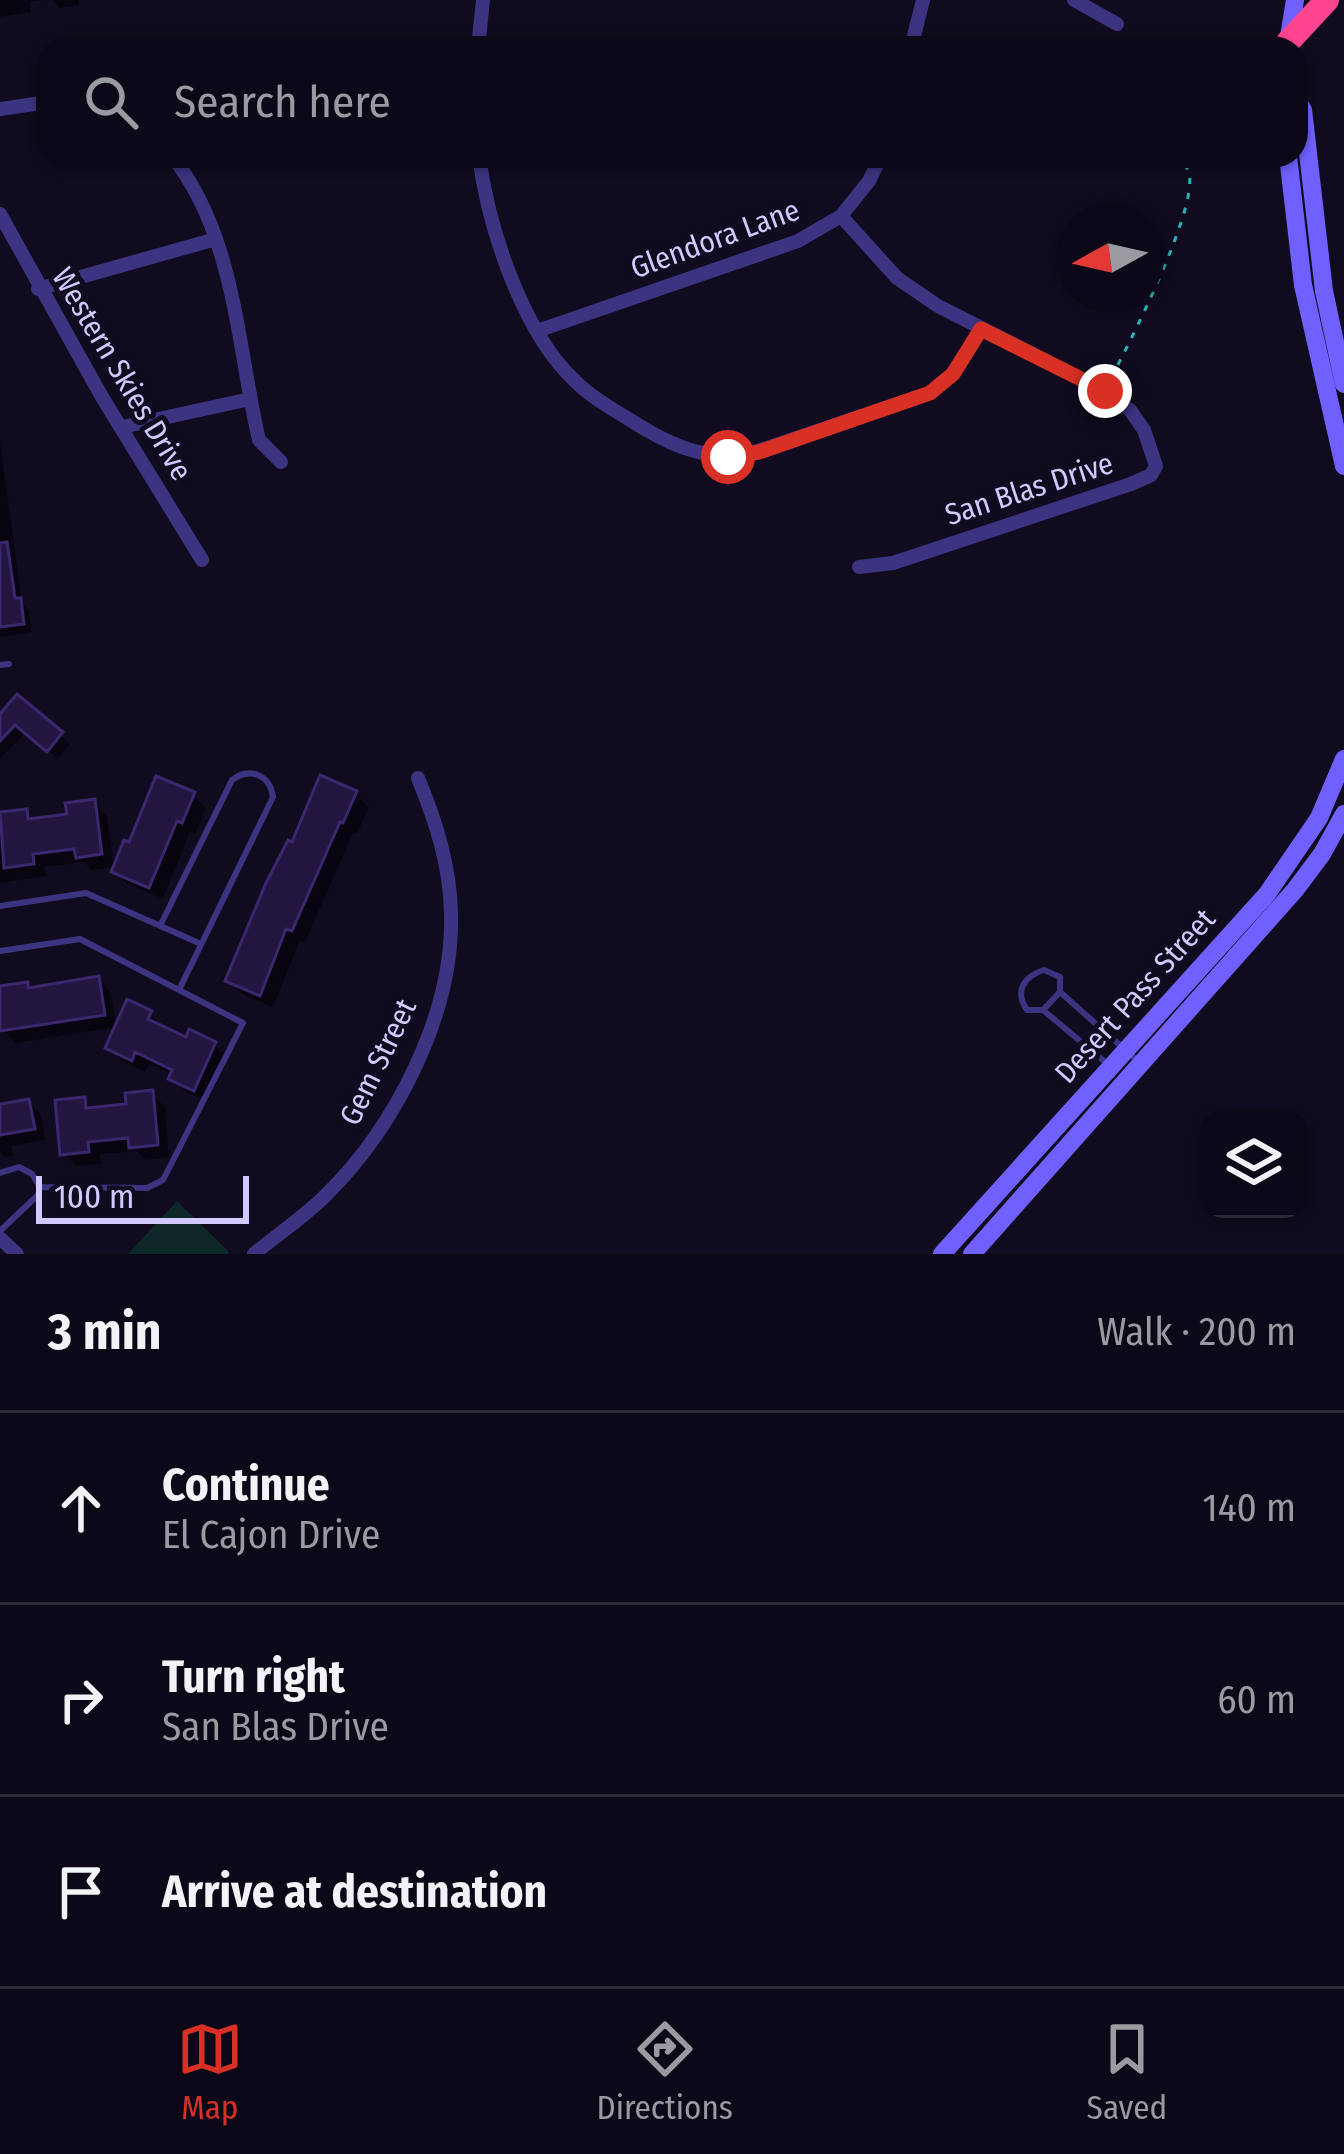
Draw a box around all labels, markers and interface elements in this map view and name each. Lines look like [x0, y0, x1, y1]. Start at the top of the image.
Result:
search box [36, 36, 1308, 168]
icon: search [78, 69, 144, 135]
text: Search here [174, 75, 391, 129]
street label: Glendora Lane [626, 192, 804, 286]
north arrow [1056, 204, 1164, 312]
street label: Western Skies Drive [44, 261, 200, 487]
route end [1078, 364, 1132, 418]
route start [701, 430, 755, 484]
street label: San Blas Drive [940, 445, 1118, 533]
street label: Desert Pass Street [1047, 901, 1223, 1091]
street label: Gem Street [332, 993, 424, 1131]
map controls [1200, 1110, 1308, 1218]
button: layers [1200, 1110, 1308, 1218]
scale bar [36, 1170, 249, 1223]
text: 100 m [54, 1177, 134, 1217]
text: 3 min [48, 1301, 162, 1363]
text: Walk · 200 m [1097, 1309, 1296, 1355]
text: Continue [162, 1458, 330, 1512]
icon: ahead [48, 1475, 114, 1541]
text: 140 m [1202, 1485, 1296, 1531]
text: El Cajon Drive [162, 1512, 380, 1558]
text: Turn right [162, 1650, 345, 1704]
icon: right [48, 1667, 114, 1733]
text: 60 m [1217, 1677, 1296, 1723]
text: San Blas Drive [162, 1704, 389, 1750]
icon: arrive [48, 1859, 114, 1925]
text: Arrive at destination [162, 1865, 547, 1919]
tab: Map [177, 2016, 243, 2128]
tab: Directions [596, 2016, 733, 2128]
tab: Saved [1087, 2016, 1167, 2128]

